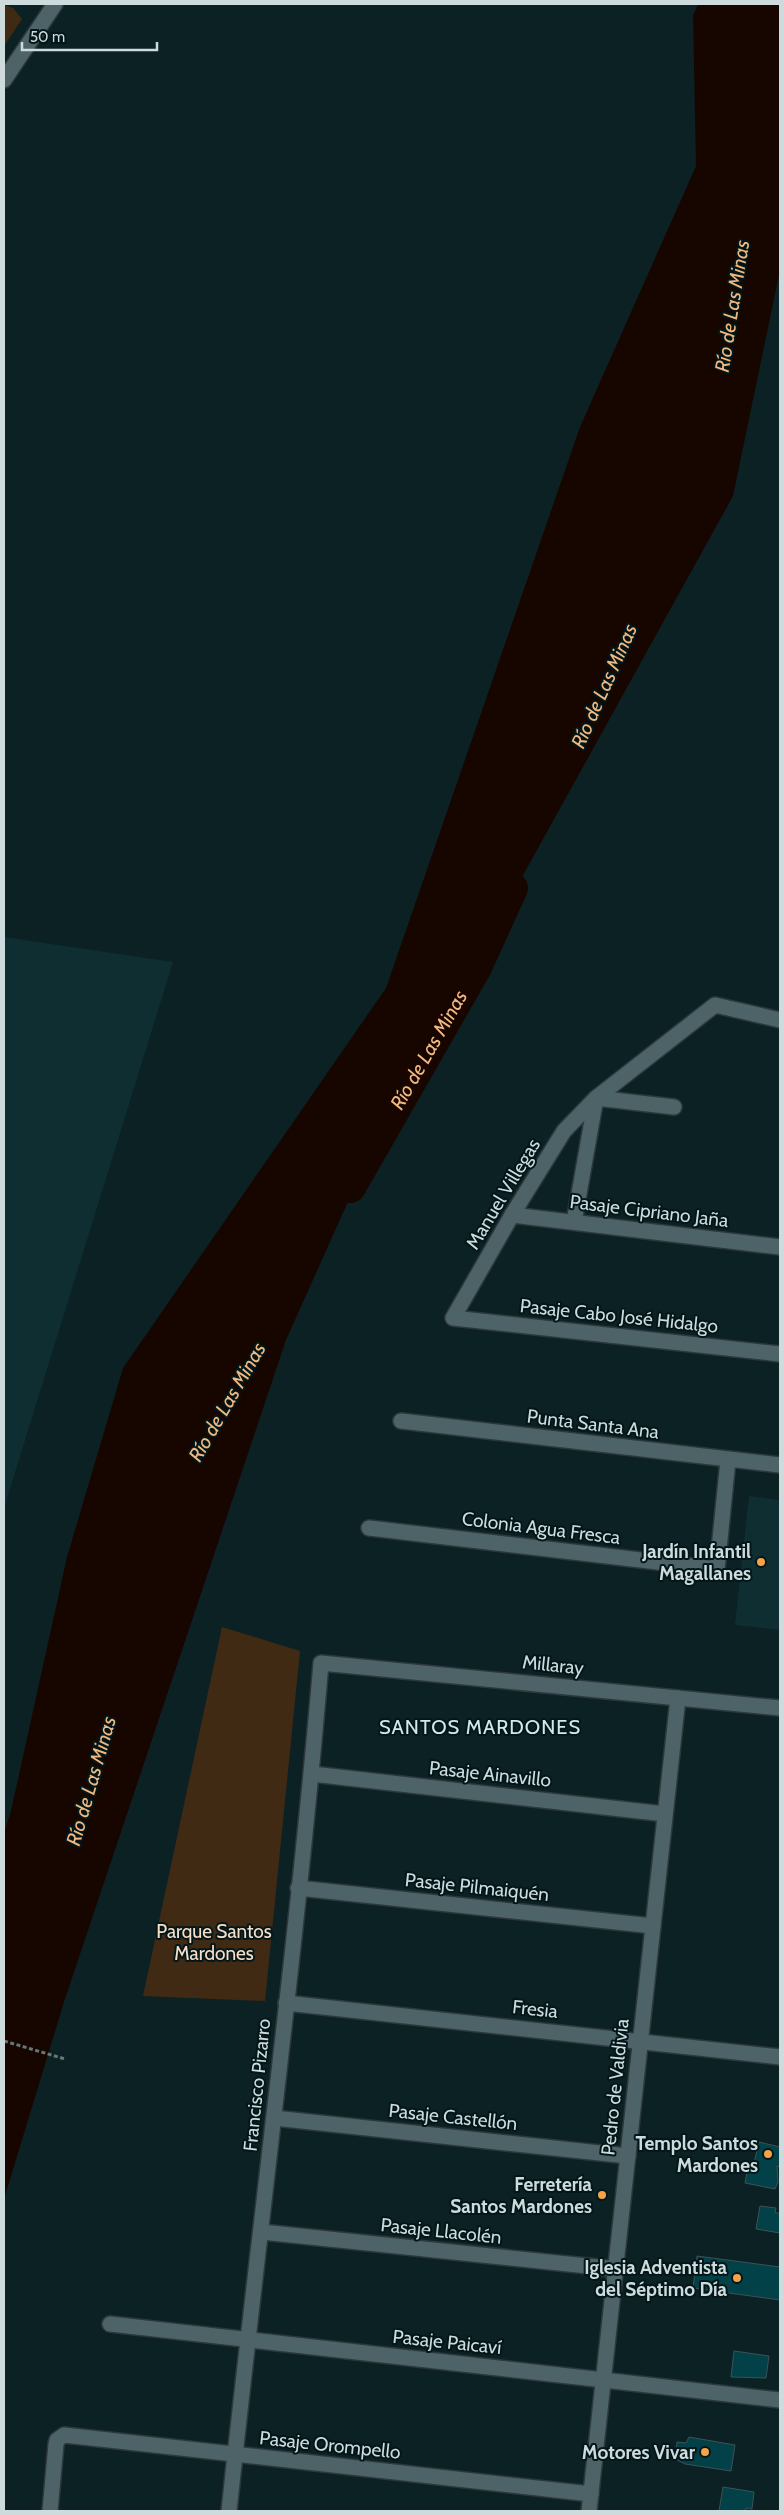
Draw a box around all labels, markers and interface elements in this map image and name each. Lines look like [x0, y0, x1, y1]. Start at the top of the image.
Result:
scale bar [22, 20, 158, 52]
text: 50 m [30, 28, 65, 46]
water label: Río de Las Minas [710, 238, 754, 374]
water label: Río de Las Minas [566, 620, 642, 752]
water label: Río de Las Minas [385, 986, 472, 1114]
street label: Manuel Villegas [461, 1134, 545, 1254]
street label: Pasaje Cipriano Jaña [568, 1190, 730, 1232]
street label: Pasaje Cabo José Hidalgo [519, 1294, 719, 1338]
water label: Río de Las Minas [183, 1338, 271, 1466]
street label: Punta Santa Ana [526, 1404, 660, 1444]
street label: Colonia Agua Fresca [461, 1507, 621, 1549]
place label: Jardín Infantil Magallanes [641, 1540, 751, 1585]
marker: Jardín Infantil Magallanes [755, 1556, 767, 1568]
street label: Millaray [521, 1650, 585, 1680]
water label: Río de Las Minas [61, 1713, 121, 1848]
district label: SANTOS MARDONES [379, 1715, 581, 1739]
street label: Pasaje Ainavillo [428, 1756, 552, 1792]
street label: Pasaje Pilmaiquén [404, 1868, 550, 1906]
park label: Parque Santos Mardones [156, 1920, 272, 1965]
street label: Fresia [511, 1995, 559, 2023]
street label: Francisco Pizarro [239, 2017, 275, 2153]
street label: Pedro de Valdivia [596, 2018, 634, 2156]
street label: Pasaje Castellón [387, 2099, 519, 2135]
place label: Templo Santos Mardones [635, 2132, 758, 2177]
marker: Templo Santos Mardones [762, 2148, 774, 2160]
place label: Ferretería Santos Mardones [450, 2173, 593, 2218]
marker: Ferretería Santos Mardones [596, 2189, 608, 2201]
street label: Pasaje Llacolén [379, 2213, 503, 2249]
place label: Iglesia Adventista del Séptimo Día [584, 2256, 728, 2301]
marker: Iglesia Adventista del Séptimo Día [731, 2272, 743, 2284]
street label: Pasaje Paicaví [391, 2325, 503, 2359]
street label: Pasaje Orompello [258, 2426, 402, 2464]
place label: Motores Vivar [582, 2441, 696, 2464]
marker: Motores Vivar [699, 2446, 711, 2458]

